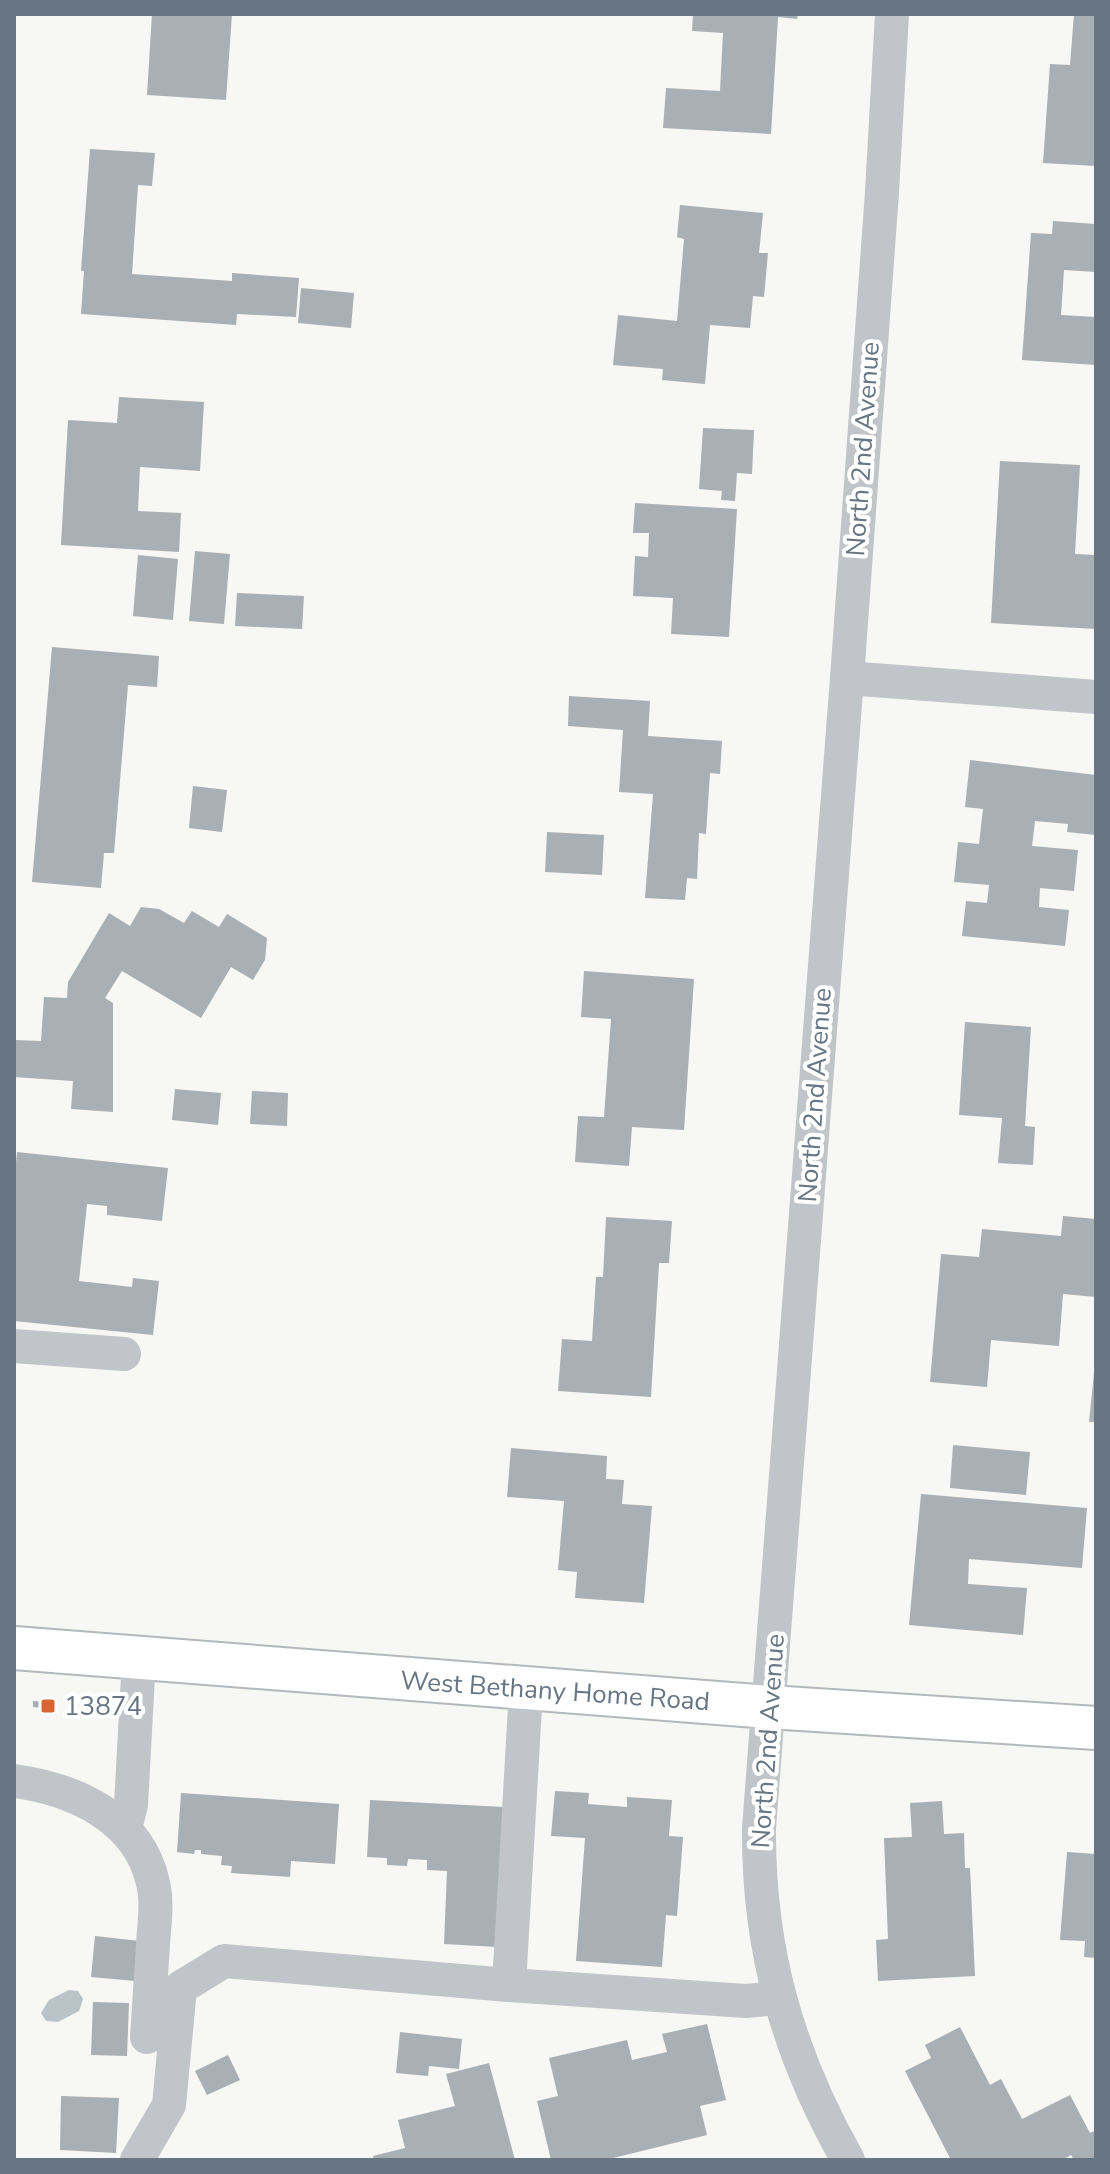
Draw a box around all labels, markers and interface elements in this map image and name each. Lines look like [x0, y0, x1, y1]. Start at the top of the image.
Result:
street label: North 2nd Avenue [838, 341, 888, 557]
street label: North 2nd Avenue [790, 987, 840, 1203]
street label: North 2nd Avenue [743, 1633, 793, 1849]
street label: West Bethany Home Road [399, 1663, 711, 1719]
place label: 13874 [64, 1689, 142, 1724]
marker: 13874 [39, 1697, 57, 1715]

